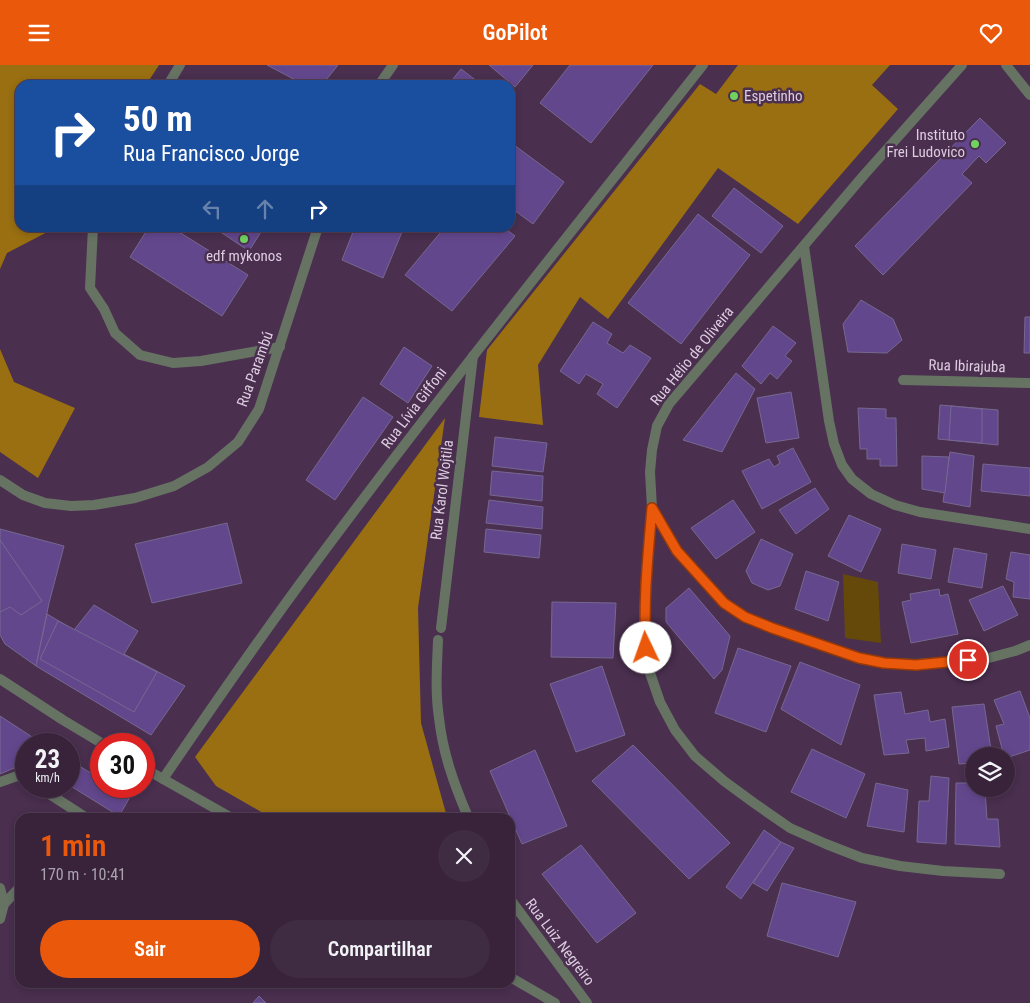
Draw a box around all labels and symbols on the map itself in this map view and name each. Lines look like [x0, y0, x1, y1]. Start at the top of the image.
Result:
place label: Espetinho [744, 87, 803, 105]
marker: Espetinho [728, 90, 740, 102]
place label: Instituto Frei Ludovico [886, 126, 965, 161]
marker: Instituto Frei Ludovico [969, 138, 981, 150]
marker: edf mykonos [238, 233, 250, 245]
place label: edf mykonos [206, 247, 282, 265]
street label: Rua Hélio de Oliveira [647, 303, 737, 409]
street label: Rua Parambú [233, 329, 277, 409]
street label: Rua Ibirajuba [928, 356, 1006, 376]
street label: Rua Lívia Giffoni [378, 364, 450, 452]
street label: Rua Karol Wojtila [427, 439, 457, 541]
position arrow [619, 621, 671, 673]
pin [947, 639, 989, 681]
speed limit sign: 30 [90, 733, 155, 798]
street label: Rua Luiz Negreiro [522, 895, 598, 989]

